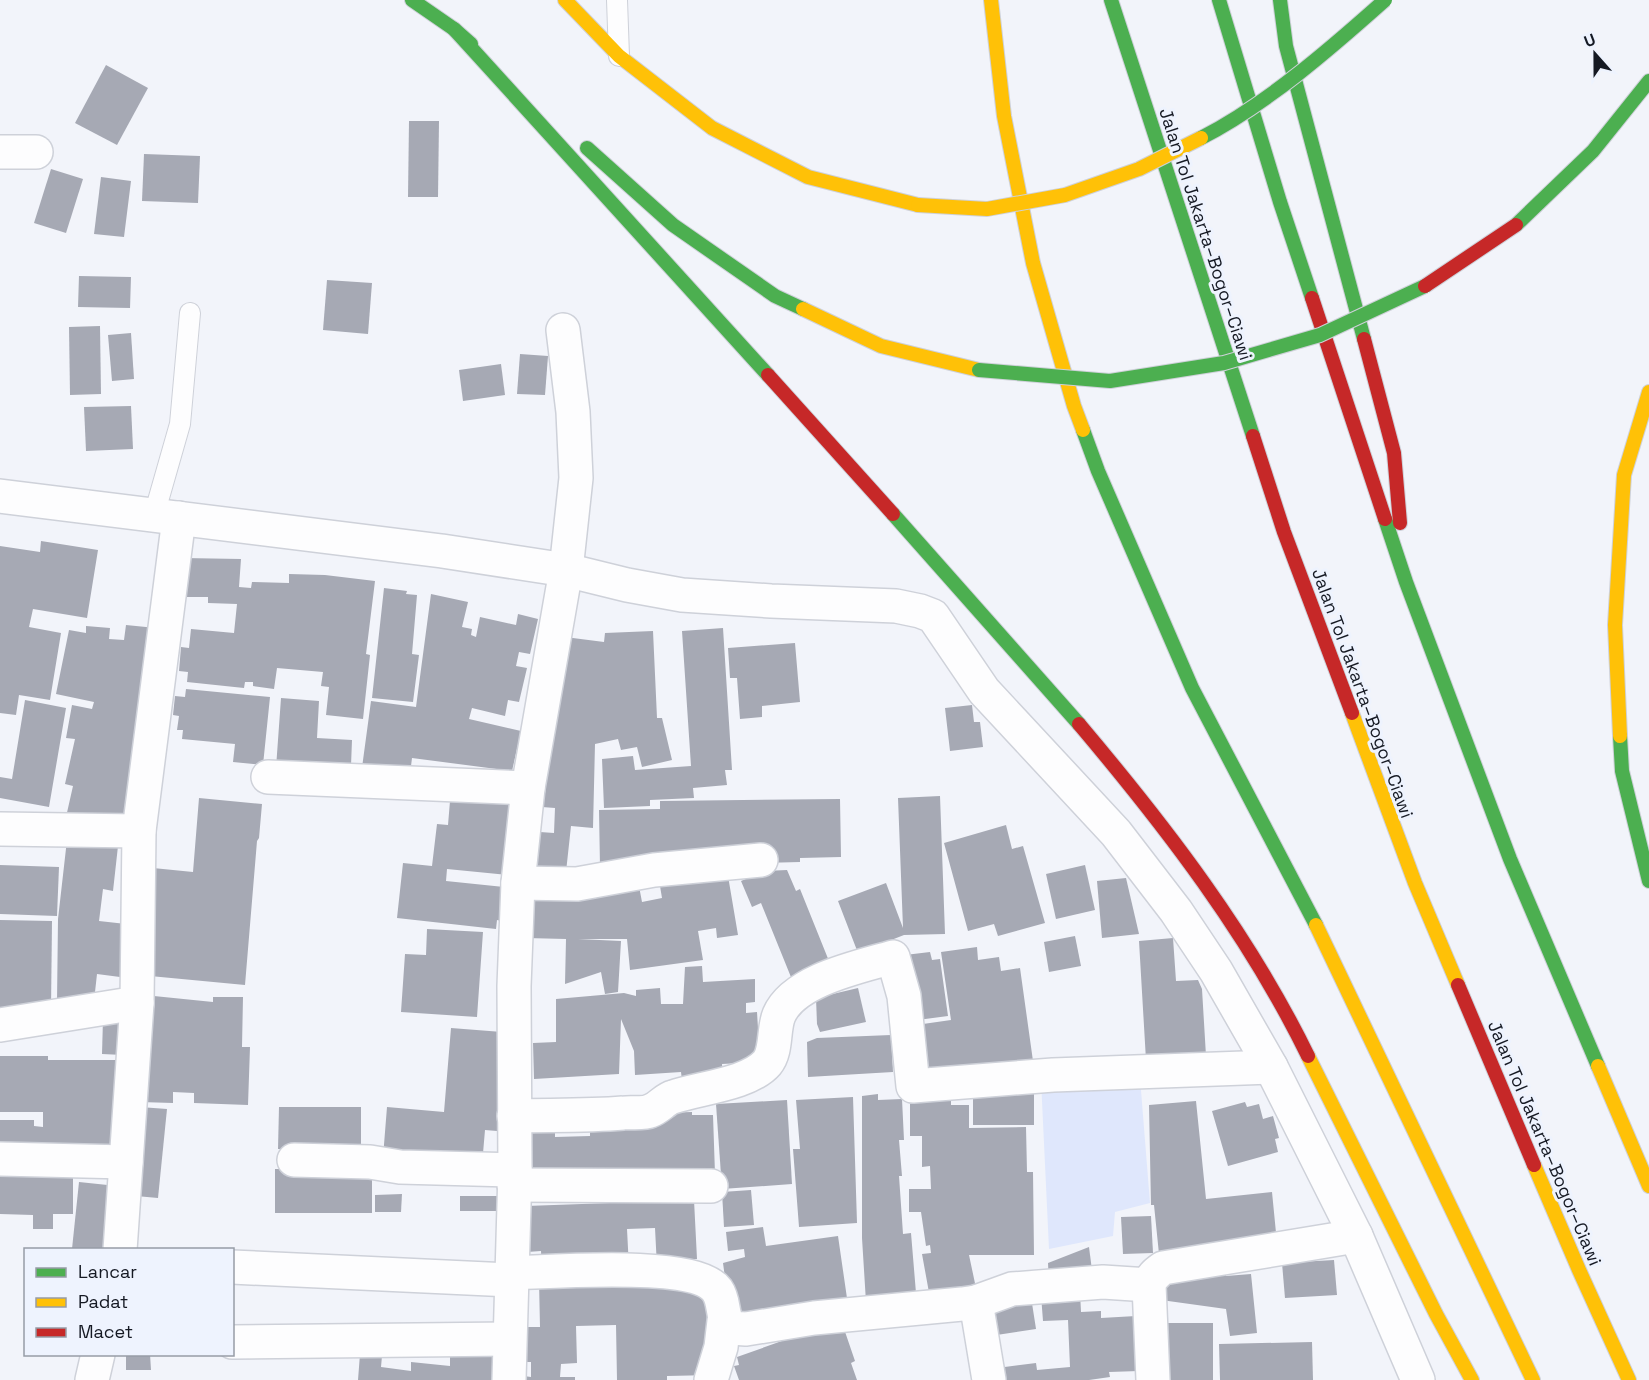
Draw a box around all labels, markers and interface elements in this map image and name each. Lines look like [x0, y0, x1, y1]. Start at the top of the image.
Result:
north arrow [1565, 24, 1625, 84]
text: U [1581, 29, 1599, 52]
street label: Jalan Tol Jakarta–Bogor–Ciawi [1154, 105, 1258, 363]
street label: Jalan Tol Jakarta–Bogor–Ciawi [1307, 565, 1419, 821]
street label: Jalan Tol Jakarta–Bogor–Ciawi [1483, 1017, 1607, 1269]
legend [24, 1248, 234, 1356]
text: Lancar [78, 1260, 137, 1283]
text: Padat [78, 1290, 128, 1313]
text: Macet [78, 1320, 133, 1343]

